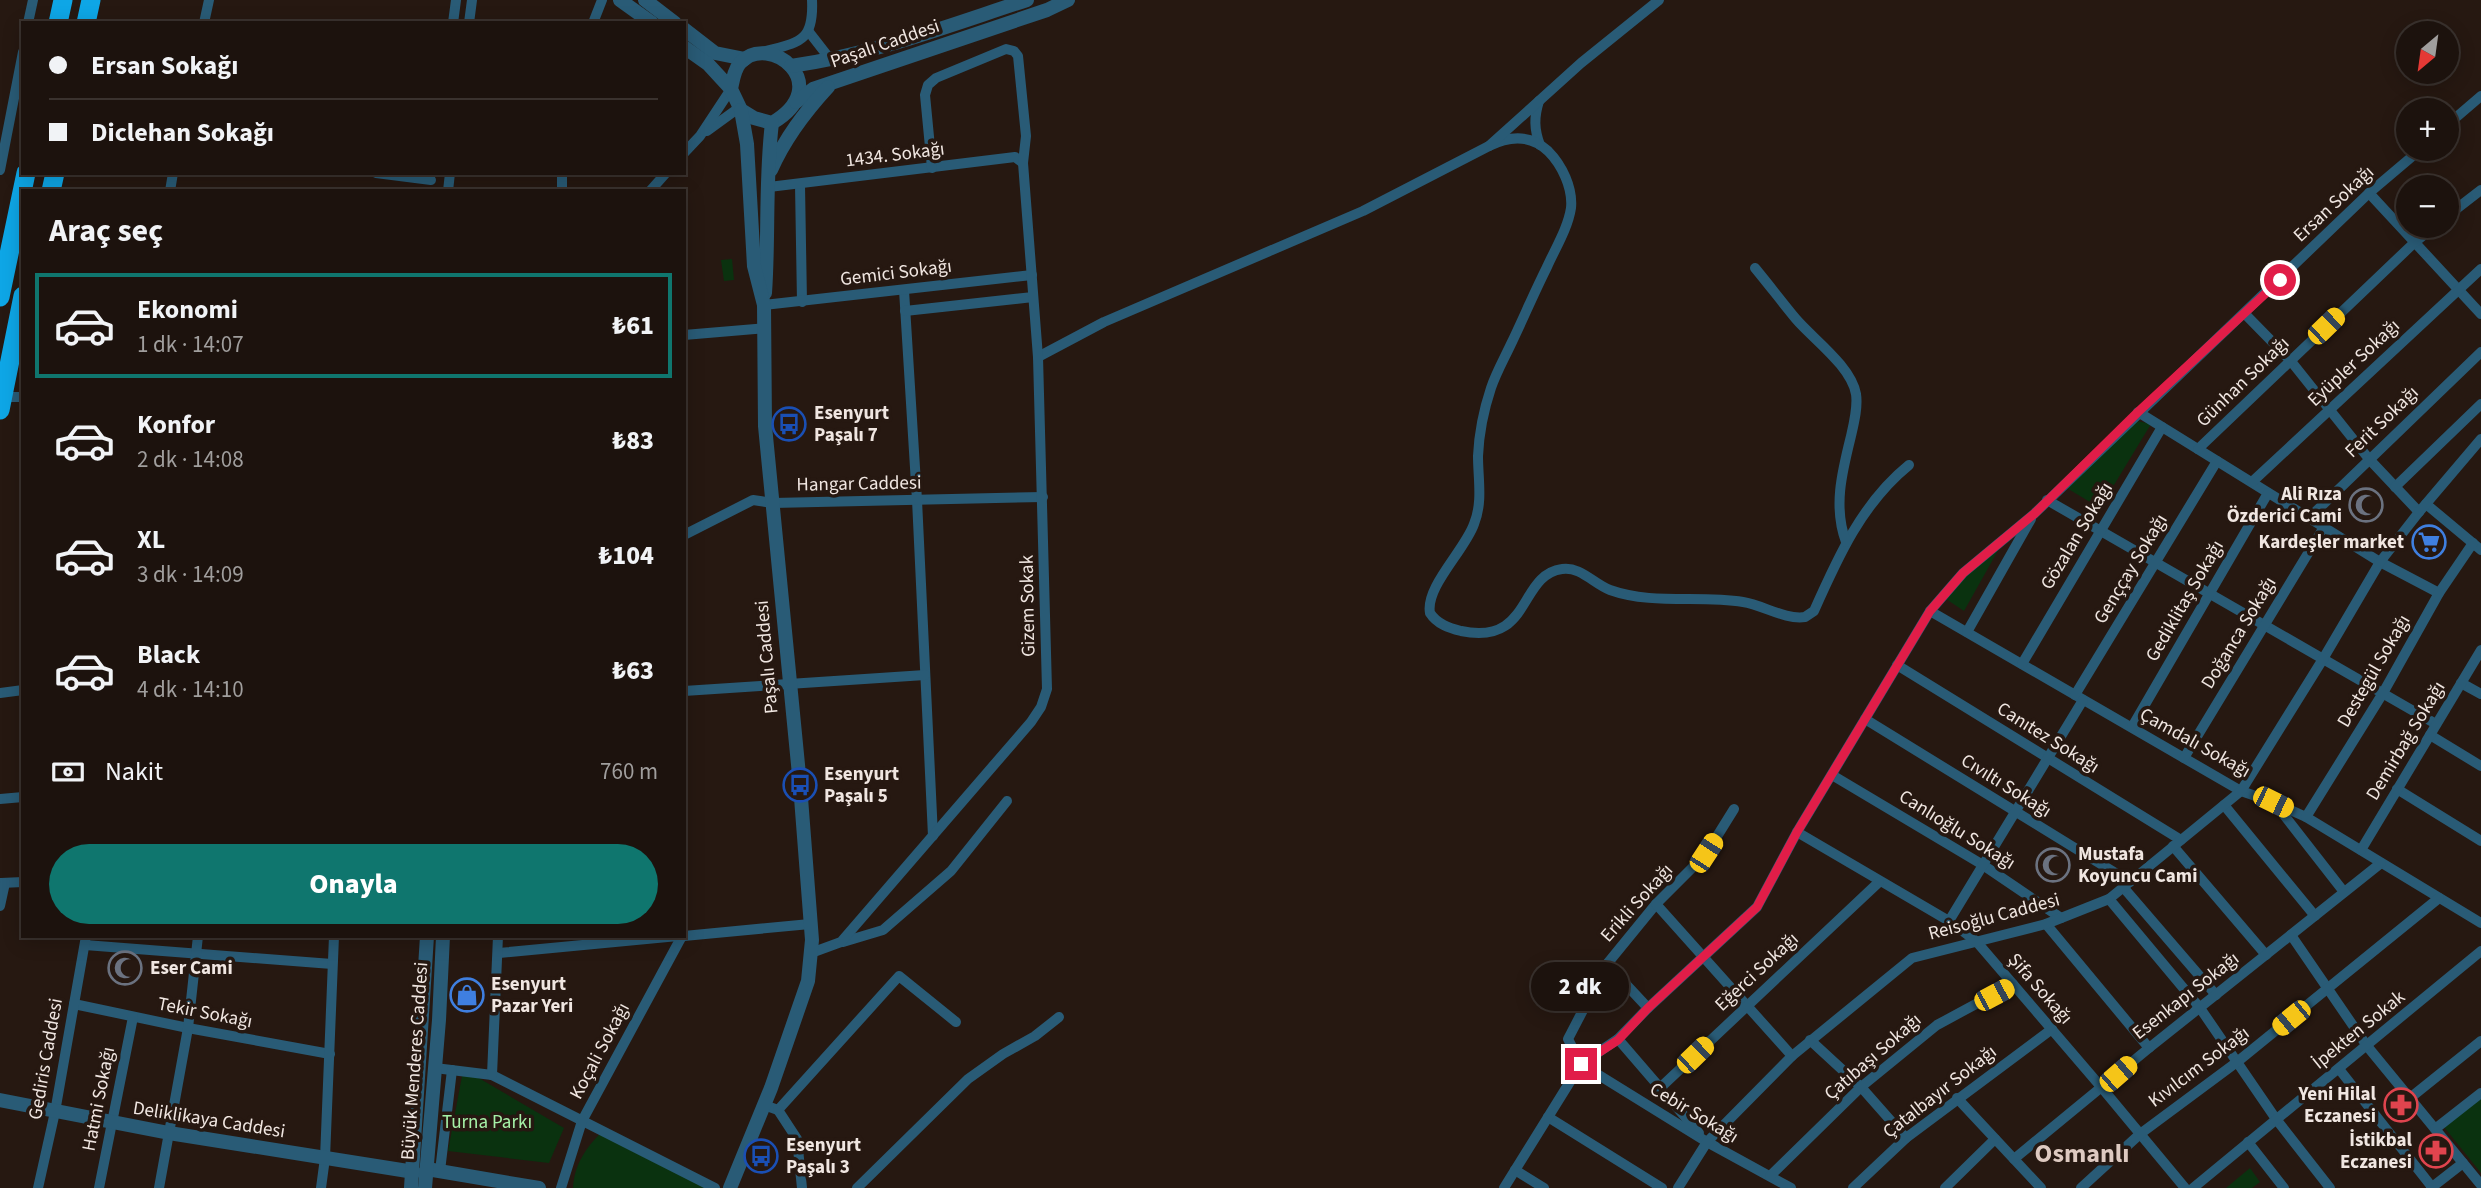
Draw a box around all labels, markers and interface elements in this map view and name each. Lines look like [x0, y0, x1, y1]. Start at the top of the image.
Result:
street label: Paşalı Caddesi [827, 13, 943, 75]
north arrow [2396, 21, 2459, 84]
map controls [2396, 21, 2459, 238]
text: Ersan Sokağı [91, 47, 238, 84]
button: + [2396, 98, 2459, 161]
text: Diclehan Sokağı [91, 114, 274, 151]
street label: 1434. Sokağı [844, 136, 946, 174]
street label: Ersan Sokağı [2288, 159, 2380, 249]
button: − [2396, 175, 2459, 238]
text: Araç seç [49, 208, 163, 254]
street label: Gemici Sokağı [839, 253, 953, 293]
route start [2264, 264, 2296, 296]
text: Ekonomi [137, 291, 238, 328]
icon: car [53, 294, 116, 357]
car [2304, 304, 2349, 348]
text: ₺61 [612, 307, 654, 344]
street label: Eyüpler Sokağı [2302, 313, 2406, 413]
text: 1 dk · 14:07 [137, 328, 244, 361]
street label: Günhan Sokağı [2190, 331, 2296, 433]
street label: Ferit Sokağı [2339, 380, 2425, 464]
place label: Esenyurt Paşalı 7 [814, 400, 889, 449]
bus stop icon: Esenyurt Paşalı 7 [770, 405, 808, 443]
text: Konfor [137, 406, 215, 443]
icon: car [53, 409, 116, 472]
text: ₺83 [612, 422, 654, 459]
text: 2 dk · 14:08 [137, 443, 244, 476]
street label: Hangar Caddesi [796, 469, 922, 499]
street label: Gözalan Sokağı [2034, 477, 2120, 595]
place label: Ali Rıza Özderici Cami [2227, 481, 2342, 530]
mosque icon: Ali Rıza Özderici Cami [2347, 486, 2385, 524]
street label: Genççay Sokağı [2087, 509, 2175, 629]
text: XL [137, 521, 165, 558]
supermarket icon: Kardeşler market [2410, 523, 2448, 561]
icon: car [53, 524, 116, 587]
place label: Kardeşler market [2258, 529, 2404, 556]
street label: Gediklitaş Sokağı [2139, 535, 2231, 667]
text: ₺104 [598, 537, 654, 574]
street label: Gizem Sokak [1014, 554, 1042, 657]
text: 3 dk · 14:09 [137, 558, 244, 591]
street label: Doğanca Sokağı [2195, 572, 2283, 694]
street label: Paşalı Caddesi [749, 599, 785, 715]
street label: Destegül Sokağı [2331, 610, 2417, 732]
text: Black [137, 636, 200, 673]
icon: car [53, 639, 116, 702]
text: ₺63 [612, 652, 654, 689]
text: 4 dk · 14:10 [137, 673, 244, 706]
street label: Demirbağ Sokağı [2360, 676, 2452, 806]
street label: Canıtez Sokağı [1991, 696, 2105, 780]
street label: Çamdalı Sokağı [2135, 701, 2255, 785]
street label: Cıvıltı Sokağı [1955, 747, 2057, 825]
icon: cash [49, 753, 87, 791]
text: Nakit [105, 753, 163, 790]
text: 760 m [600, 755, 658, 788]
place label: Esenyurt Paşalı 5 [824, 761, 899, 810]
bus stop icon: Esenyurt Paşalı 5 [781, 766, 819, 804]
street label: Canlıoğlu Sokağı [1894, 783, 2020, 877]
car [2250, 783, 2297, 821]
car [1686, 830, 1727, 876]
place label: Mustafa Koyuncu Cami [2078, 841, 2197, 890]
button: Onayla [49, 844, 658, 924]
mosque icon: Mustafa Koyuncu Cami [2034, 846, 2072, 884]
street label: Erikli Sokağı [1594, 858, 1680, 948]
street label: Reisoğlu Caddesi [1925, 886, 2063, 948]
street label: Eğerci Sokağı [1709, 926, 1805, 1018]
street label: Esenkapı Sokağı [2127, 946, 2245, 1046]
street label: Şifa Sokağı [2001, 947, 2079, 1031]
mosque icon: Eser Cami [106, 949, 144, 987]
place label: Eser Cami [150, 955, 233, 982]
street label: Büyük Menderes Caddesi [395, 961, 435, 1161]
callout: 2 dk [1532, 962, 1630, 1012]
text: 2 dk [1559, 970, 1601, 1003]
place label: Esenyurt Pazar Yeri [491, 971, 573, 1020]
shop icon: Esenyurt Pazar Yeri [448, 976, 486, 1014]
car [1971, 976, 2018, 1014]
street label: İpekten Sokak [2307, 984, 2412, 1076]
street label: Tekir Sokağı [155, 991, 255, 1035]
street label: Gediris Caddesi [22, 996, 70, 1122]
car [2269, 997, 2314, 1039]
street label: Koçali Sokağı [563, 998, 637, 1104]
street label: Çatıbaşı Sokağı [1818, 1007, 1928, 1107]
street label: Kıvılcım Sokağı [2143, 1020, 2255, 1114]
car [1673, 1033, 1718, 1077]
street label: Çatalbayır Sokağı [1877, 1039, 2003, 1145]
street label: Hatmi Sokağı [76, 1044, 122, 1154]
route end [1565, 1048, 1597, 1080]
car [2096, 1052, 2141, 1096]
street label: Cebir Sokağı [1644, 1076, 1744, 1150]
place label: Yeni Hilal Eczanesi [2297, 1081, 2377, 1130]
pharmacy icon: Yeni Hilal Eczanesi [2382, 1086, 2420, 1124]
street label: Deliklikaya Caddesi [131, 1095, 287, 1145]
park label: Turna Parkı [442, 1109, 532, 1136]
place label: İstikbal Eczanesi [2340, 1127, 2413, 1176]
place label: Esenyurt Paşalı 3 [786, 1132, 861, 1181]
pharmacy icon: İstikbal Eczanesi [2417, 1132, 2455, 1170]
district label: Osmanlı [2035, 1135, 2129, 1172]
bus stop icon: Esenyurt Paşalı 3 [742, 1137, 780, 1175]

